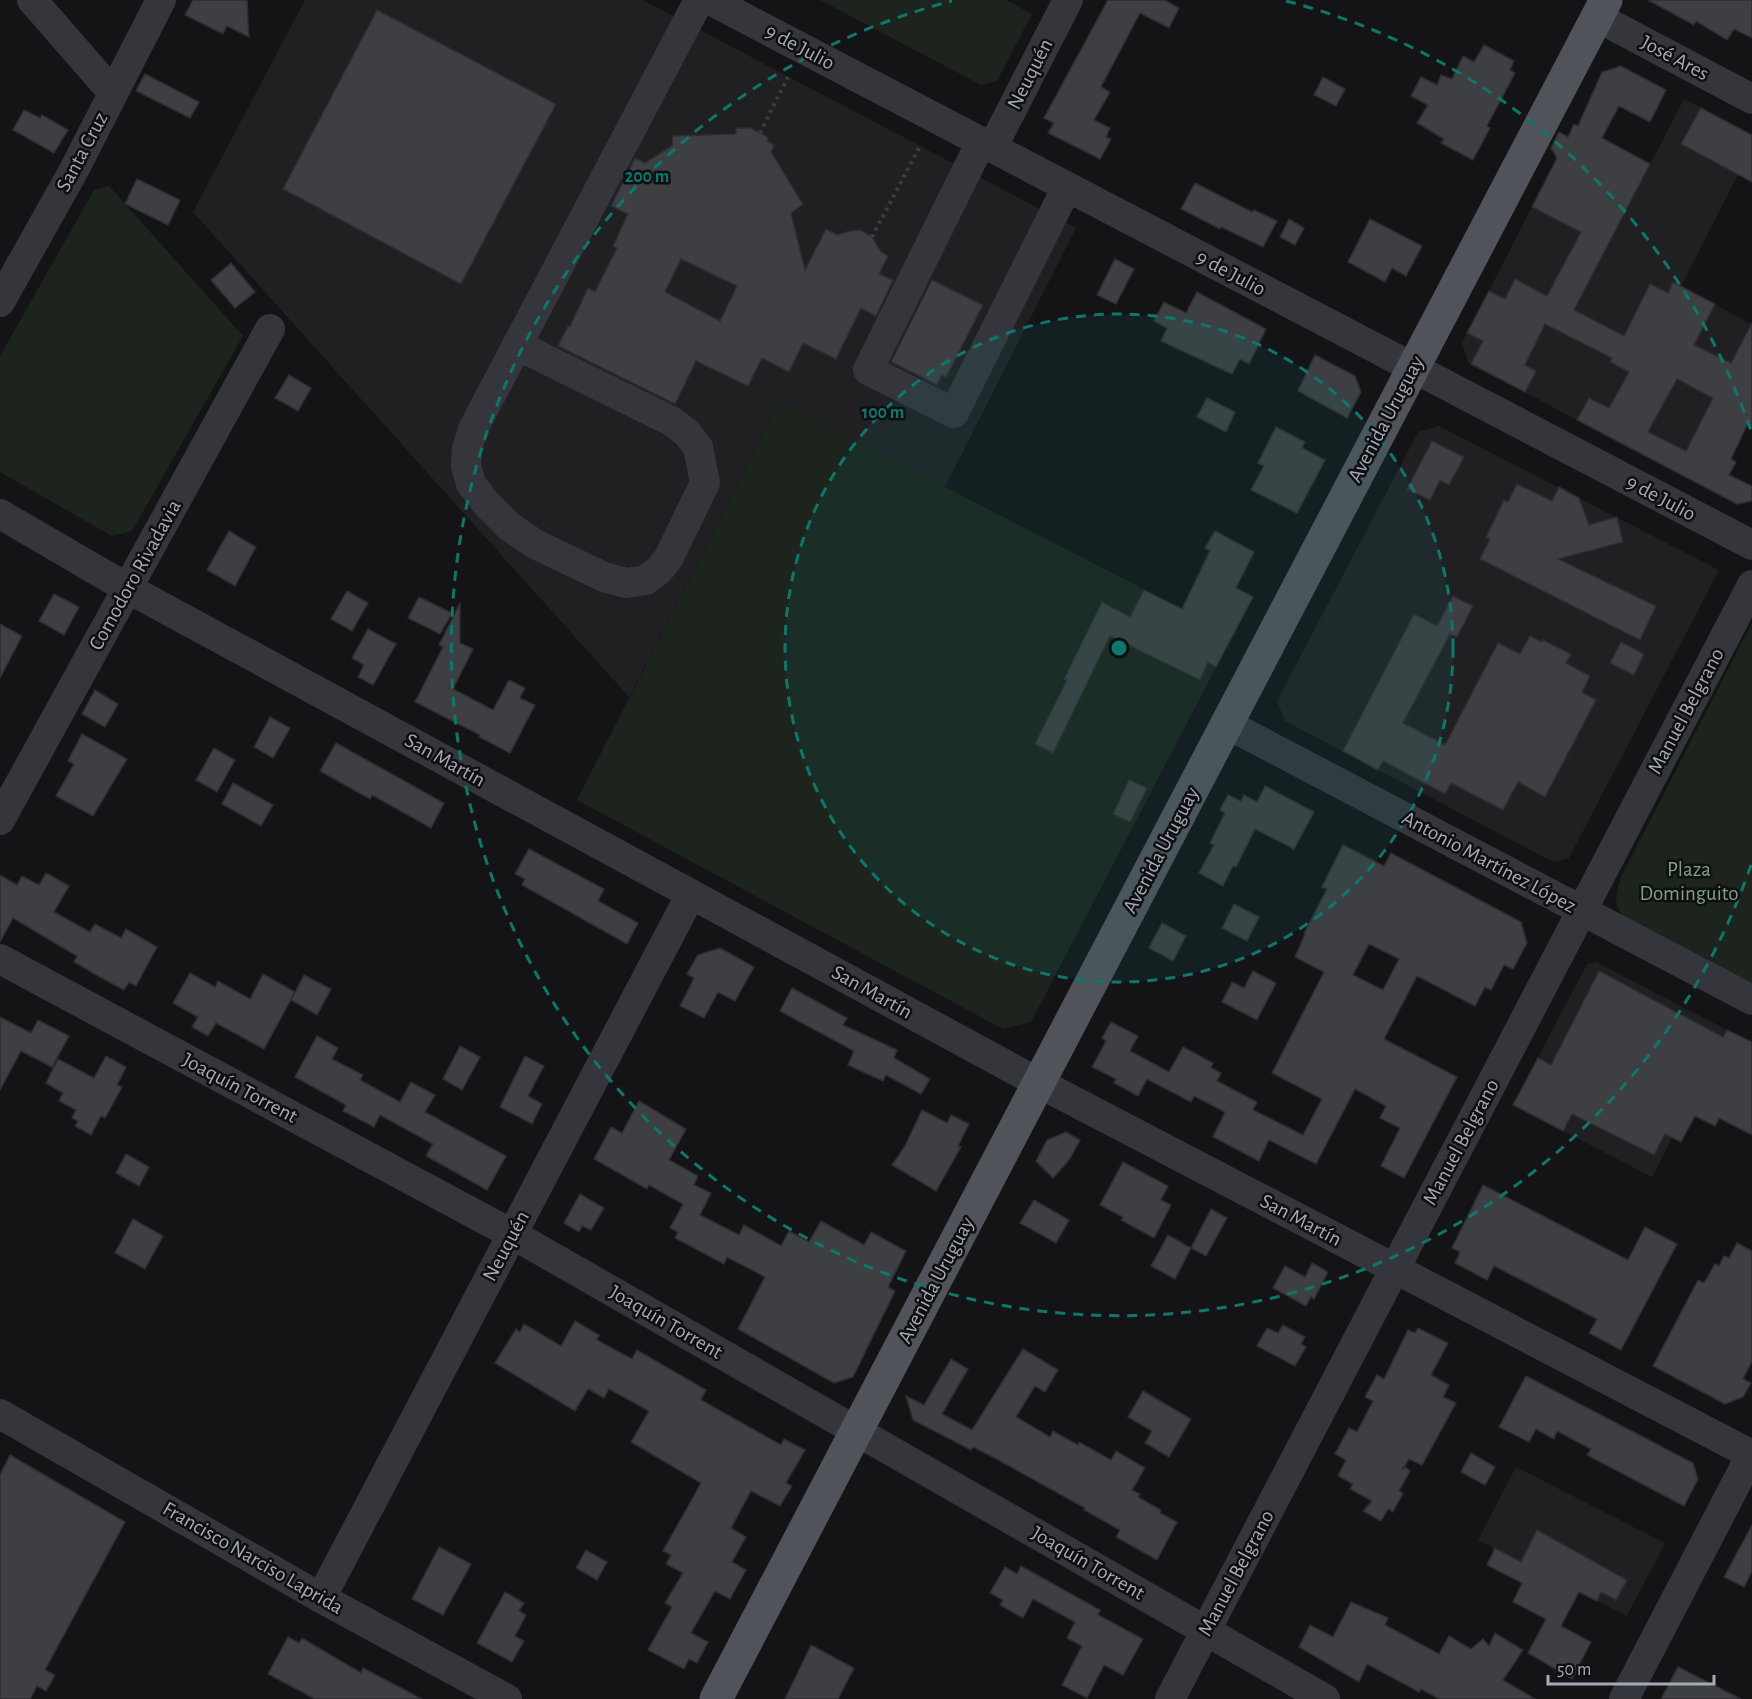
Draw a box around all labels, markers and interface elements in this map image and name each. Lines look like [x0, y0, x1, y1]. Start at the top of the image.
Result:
street label: 9 de Julio [762, 20, 838, 74]
street label: José Ares [1638, 31, 1712, 85]
street label: Neuquén [1003, 35, 1057, 113]
street label: Santa Cruz [52, 109, 112, 195]
text: 200 m [625, 168, 669, 186]
street label: 9 de Julio [1193, 246, 1269, 300]
street label: Avenida Uruguay [1344, 352, 1428, 486]
text: 100 m [862, 404, 904, 422]
street label: 9 de Julio [1623, 471, 1699, 525]
street label: Comodoro Rivadavia [85, 496, 185, 654]
centre of rings [1109, 638, 1129, 658]
street label: Manuel Belgrano [1644, 645, 1728, 777]
street label: San Martín [401, 729, 489, 791]
street label: Avenida Uruguay [1119, 783, 1203, 917]
street label: Antonio Martínez López [1399, 807, 1579, 917]
park label: Plaza Dominguito [1639, 859, 1739, 904]
street label: San Martín [828, 961, 916, 1023]
street label: Joaquín Torrent [179, 1049, 301, 1127]
street label: Manuel Belgrano [1419, 1076, 1503, 1208]
street label: San Martín [1257, 1190, 1345, 1250]
street label: Neuquén [479, 1207, 533, 1285]
street label: Avenida Uruguay [894, 1213, 978, 1347]
street label: Joaquín Torrent [606, 1281, 726, 1363]
street label: Francisco Narciso Laprida [159, 1498, 347, 1618]
street label: Manuel Belgrano [1194, 1507, 1278, 1639]
street label: Joaquín Torrent [1028, 1522, 1148, 1604]
scale bar [1548, 1648, 1714, 1686]
text: 50 m [1557, 1661, 1591, 1679]

